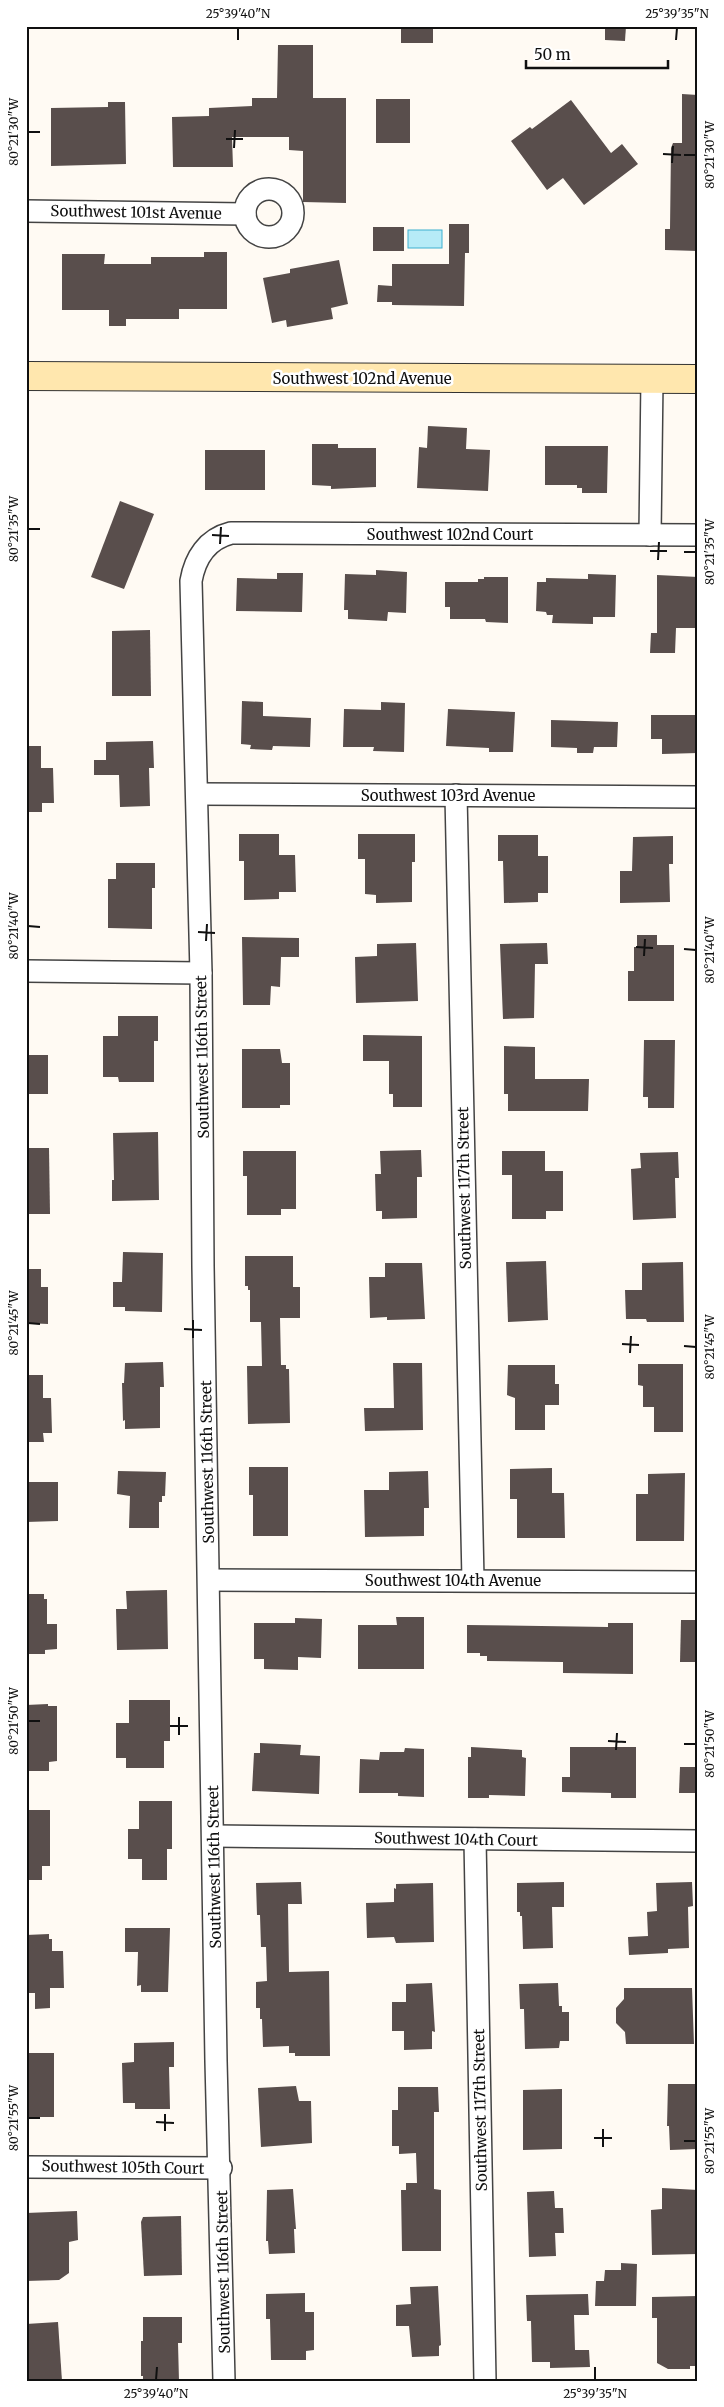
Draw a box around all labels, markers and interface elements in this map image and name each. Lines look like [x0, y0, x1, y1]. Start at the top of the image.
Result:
text: 25°39'40"N [206, 6, 271, 21]
text: 25°39'35"N [645, 6, 710, 21]
scale bar [526, 38, 669, 70]
text: 50 m [534, 45, 571, 64]
text: 80°21'30"W [6, 97, 21, 166]
text: 80°21'30"W [702, 120, 717, 189]
street label: Southwest 101st Avenue [50, 201, 222, 223]
street label: Southwest 102nd Avenue [272, 369, 452, 388]
text: 80°21'35"W [6, 495, 21, 562]
text: 80°21'35"W [702, 518, 717, 585]
street label: Southwest 102nd Court [367, 525, 534, 544]
street label: Southwest 103rd Avenue [361, 786, 536, 805]
text: 80°21'40"W [6, 891, 21, 959]
text: 80°21'40"W [702, 915, 717, 983]
street label: Southwest 116th Street [191, 975, 213, 1139]
street label: Southwest 117th Street [453, 1106, 475, 1269]
text: 80°21'45"W [6, 1289, 21, 1356]
text: 80°21'45"W [702, 1313, 717, 1380]
street label: Southwest 116th Street [196, 1380, 218, 1544]
street label: Southwest 104th Avenue [365, 1571, 541, 1590]
text: 80°21'50"W [6, 1686, 21, 1755]
text: 80°21'50"W [702, 1709, 717, 1778]
street label: Southwest 116th Street [203, 1785, 225, 1949]
street label: Southwest 104th Court [374, 1828, 538, 1850]
street label: Southwest 117th Street [469, 2028, 491, 2191]
text: 80°21'55"W [6, 2084, 21, 2151]
text: 80°21'55"W [702, 2107, 717, 2174]
street label: Southwest 105th Court [41, 2156, 205, 2178]
street label: Southwest 116th Street [212, 2190, 234, 2354]
text: 25°39'40"N [124, 2386, 189, 2401]
text: 25°39'35"N [563, 2386, 628, 2401]

